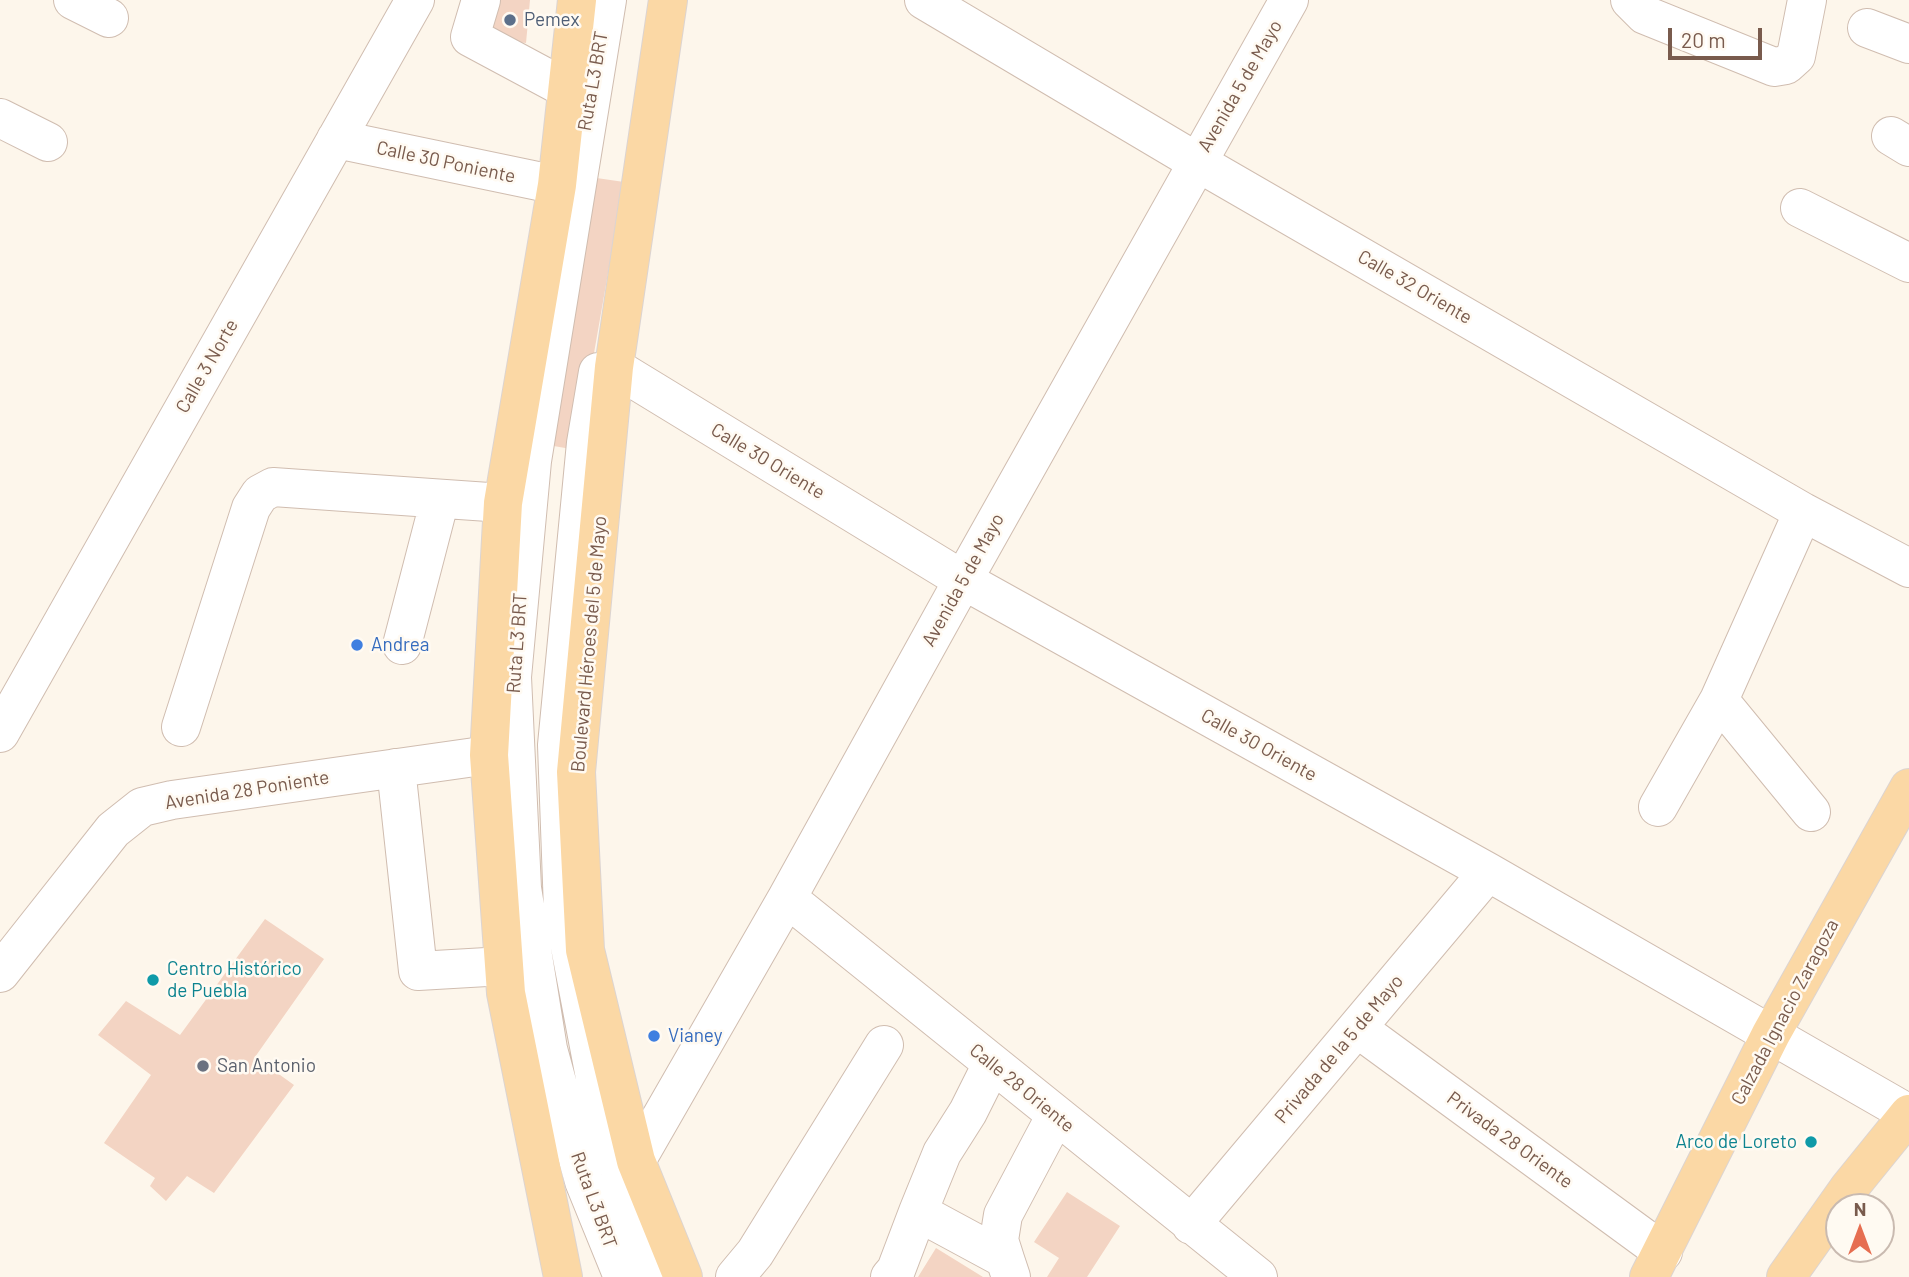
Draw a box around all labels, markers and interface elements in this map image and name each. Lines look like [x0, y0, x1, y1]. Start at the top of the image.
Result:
place label: Pemex [524, 9, 580, 31]
marker: Pemex [502, 12, 518, 28]
scale bar [1671, 14, 1766, 58]
street label: Avenida 5 de Mayo [1193, 16, 1287, 156]
text: 20 m [1681, 27, 1726, 52]
street label: Ruta L3 BRT [573, 29, 613, 133]
street label: Calle 30 Poniente [374, 136, 518, 188]
street label: Calle 32 Oriente [1354, 245, 1476, 329]
street label: Calle 3 Norte [171, 315, 243, 417]
street label: Calle 30 Oriente [707, 418, 829, 504]
street label: Avenida 5 de Mayo [917, 509, 1009, 651]
street label: Boulevard Héroes del 5 de Mayo [566, 515, 612, 773]
street label: Ruta L3 BRT [502, 592, 532, 694]
place label: Andrea [371, 634, 430, 656]
marker: Andrea [349, 637, 365, 653]
street label: Calle 30 Oriente [1197, 704, 1321, 786]
street label: Avenida 28 Poniente [163, 766, 331, 814]
street label: Calzada Ignacio Zaragoza [1726, 915, 1844, 1109]
place label: Centro Histórico de Puebla [167, 958, 302, 1002]
street label: Privada de la 5 de Mayo [1270, 970, 1408, 1128]
marker: Centro Histórico de Puebla [145, 972, 161, 988]
place label: Vianey [668, 1025, 722, 1047]
marker: Vianey [646, 1028, 662, 1044]
street label: Calle 28 Oriente [965, 1039, 1079, 1137]
place label: San Antonio [217, 1055, 316, 1077]
marker: San Antonio [195, 1058, 211, 1074]
street label: Privada 28 Oriente [1443, 1087, 1577, 1193]
place label: Arco de Loreto [1675, 1131, 1797, 1153]
marker: Arco de Loreto [1803, 1134, 1819, 1150]
street label: Ruta L3 BRT [566, 1149, 622, 1251]
north arrow [1825, 1193, 1895, 1263]
text: N [1854, 1197, 1866, 1220]

